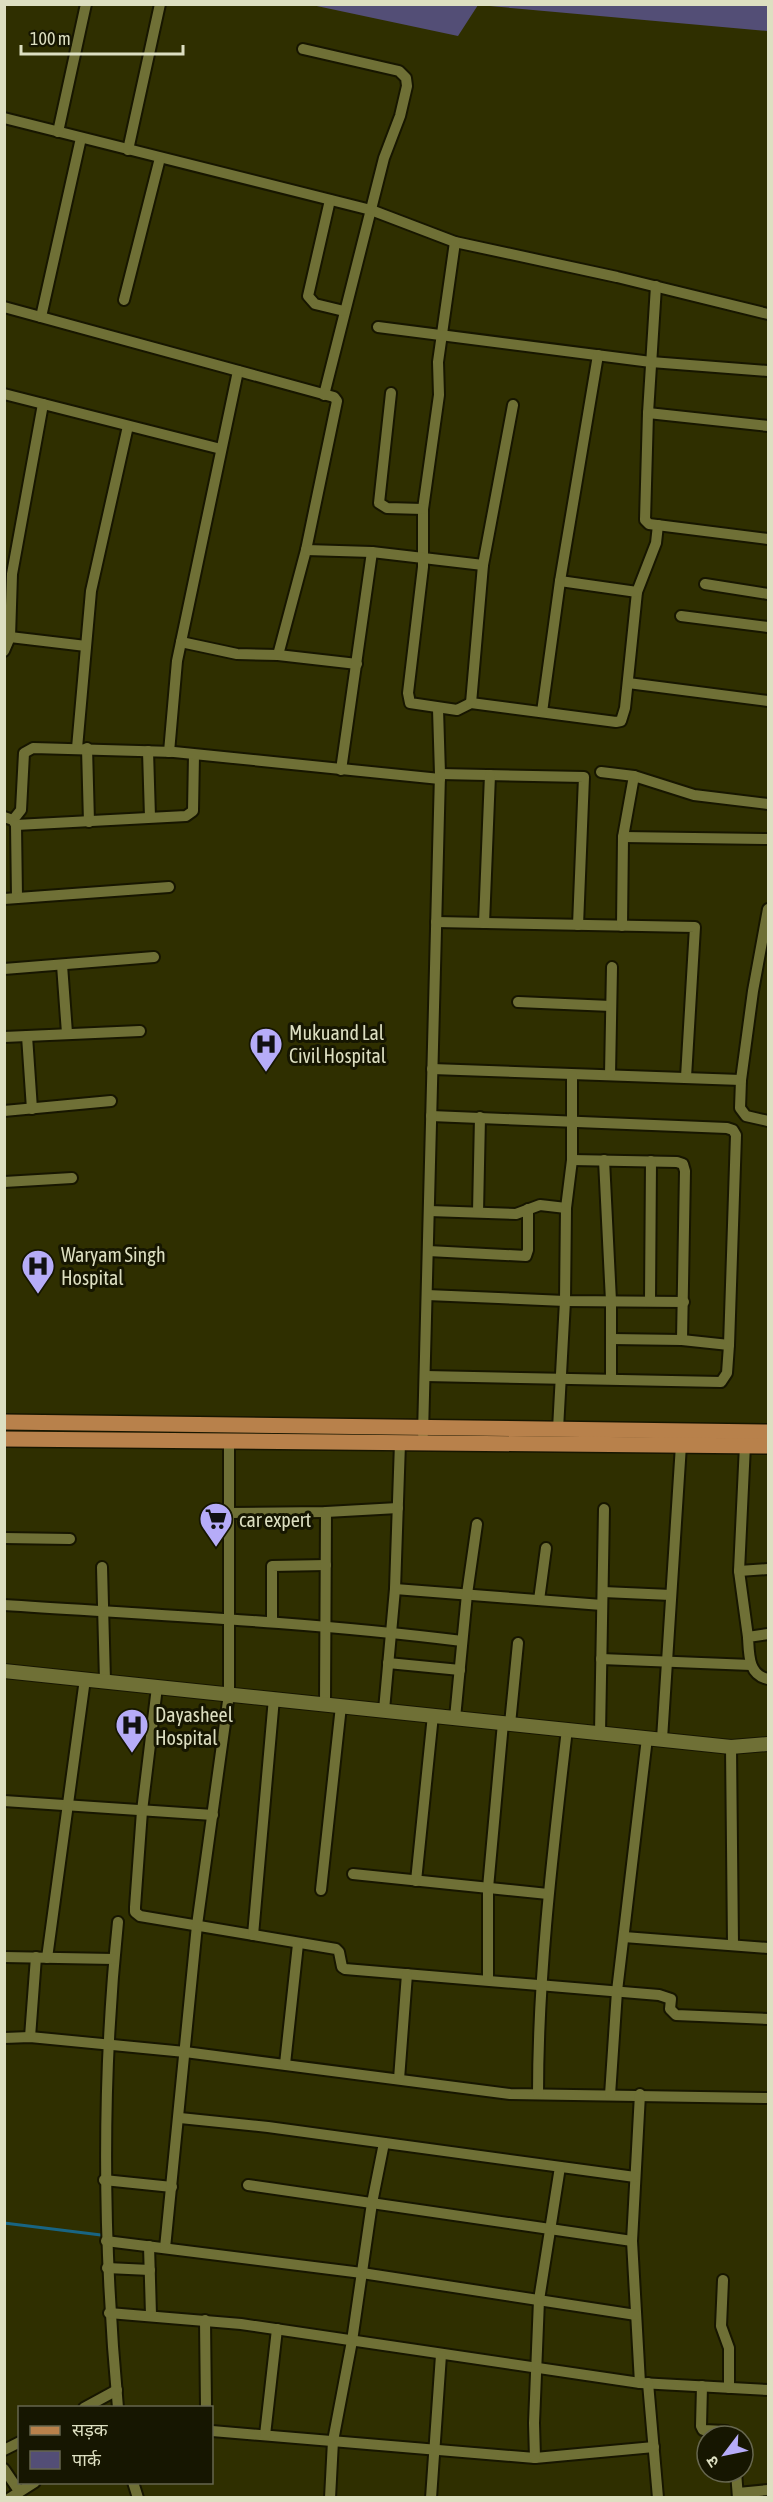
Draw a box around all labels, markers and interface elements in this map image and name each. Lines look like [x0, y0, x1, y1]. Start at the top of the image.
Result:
scale bar [21, 18, 183, 56]
text: 100 m [30, 28, 71, 49]
place label: Mukuand Lal Civil Hospital [289, 1021, 387, 1067]
hospital icon: Mukuand Lal Civil Hospital [248, 1026, 284, 1073]
place label: Waryam Singh Hospital [61, 1243, 166, 1289]
hospital icon: Waryam Singh Hospital [20, 1248, 56, 1295]
supermarket icon: car expert [198, 1501, 234, 1548]
place label: car expert [239, 1508, 312, 1531]
place label: Dayasheel Hospital [155, 1703, 234, 1749]
hospital icon: Dayasheel Hospital [114, 1707, 150, 1754]
legend [18, 2406, 213, 2484]
text: सड़क [72, 2419, 109, 2440]
north arrow [695, 2424, 755, 2484]
text: पार्क [72, 2449, 102, 2470]
text: उ [702, 2453, 722, 2471]

